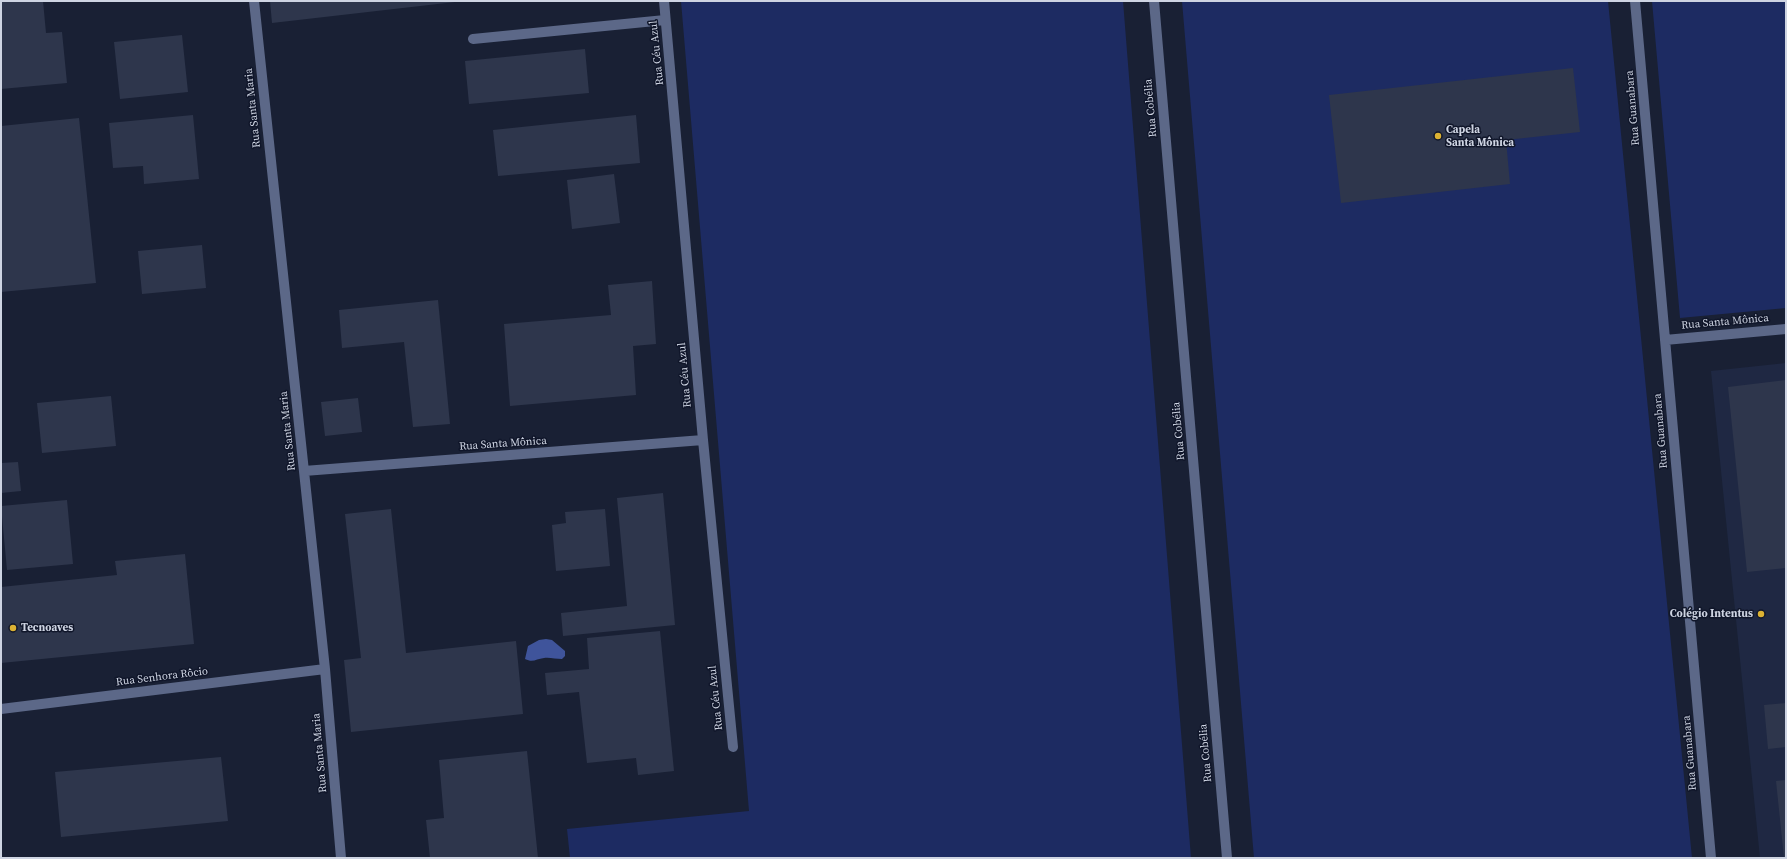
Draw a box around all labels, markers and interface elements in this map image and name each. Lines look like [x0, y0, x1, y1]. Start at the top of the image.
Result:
street label: Rua Céu Azul [647, 20, 667, 86]
street label: Rua Santa Maria [242, 68, 264, 148]
street label: Rua Guanabara [1623, 70, 1643, 146]
street label: Rua Cobélia [1142, 78, 1160, 138]
place label: Capela Santa Mônica [1446, 123, 1514, 149]
marker: Capela Santa Mônica [1433, 131, 1443, 141]
street label: Rua Santa Mônica [1681, 312, 1769, 332]
street label: Rua Céu Azul [676, 342, 694, 408]
street label: Rua Santa Maria [277, 391, 299, 471]
street label: Rua Guanabara [1651, 393, 1671, 469]
street label: Rua Cobélia [1170, 401, 1188, 461]
street label: Rua Santa Mônica [459, 434, 547, 454]
place label: Colégio Intentus [1670, 607, 1753, 621]
marker: Colégio Intentus [1756, 609, 1766, 619]
place label: Tecnoaves [21, 621, 73, 635]
marker: Tecnoaves [8, 623, 18, 633]
street label: Rua Senhora Rôcio [115, 665, 209, 689]
street label: Rua Céu Azul [706, 665, 726, 731]
street label: Rua Santa Maria [310, 713, 330, 793]
street label: Rua Guanabara [1680, 715, 1700, 791]
street label: Rua Cobélia [1197, 723, 1215, 783]

